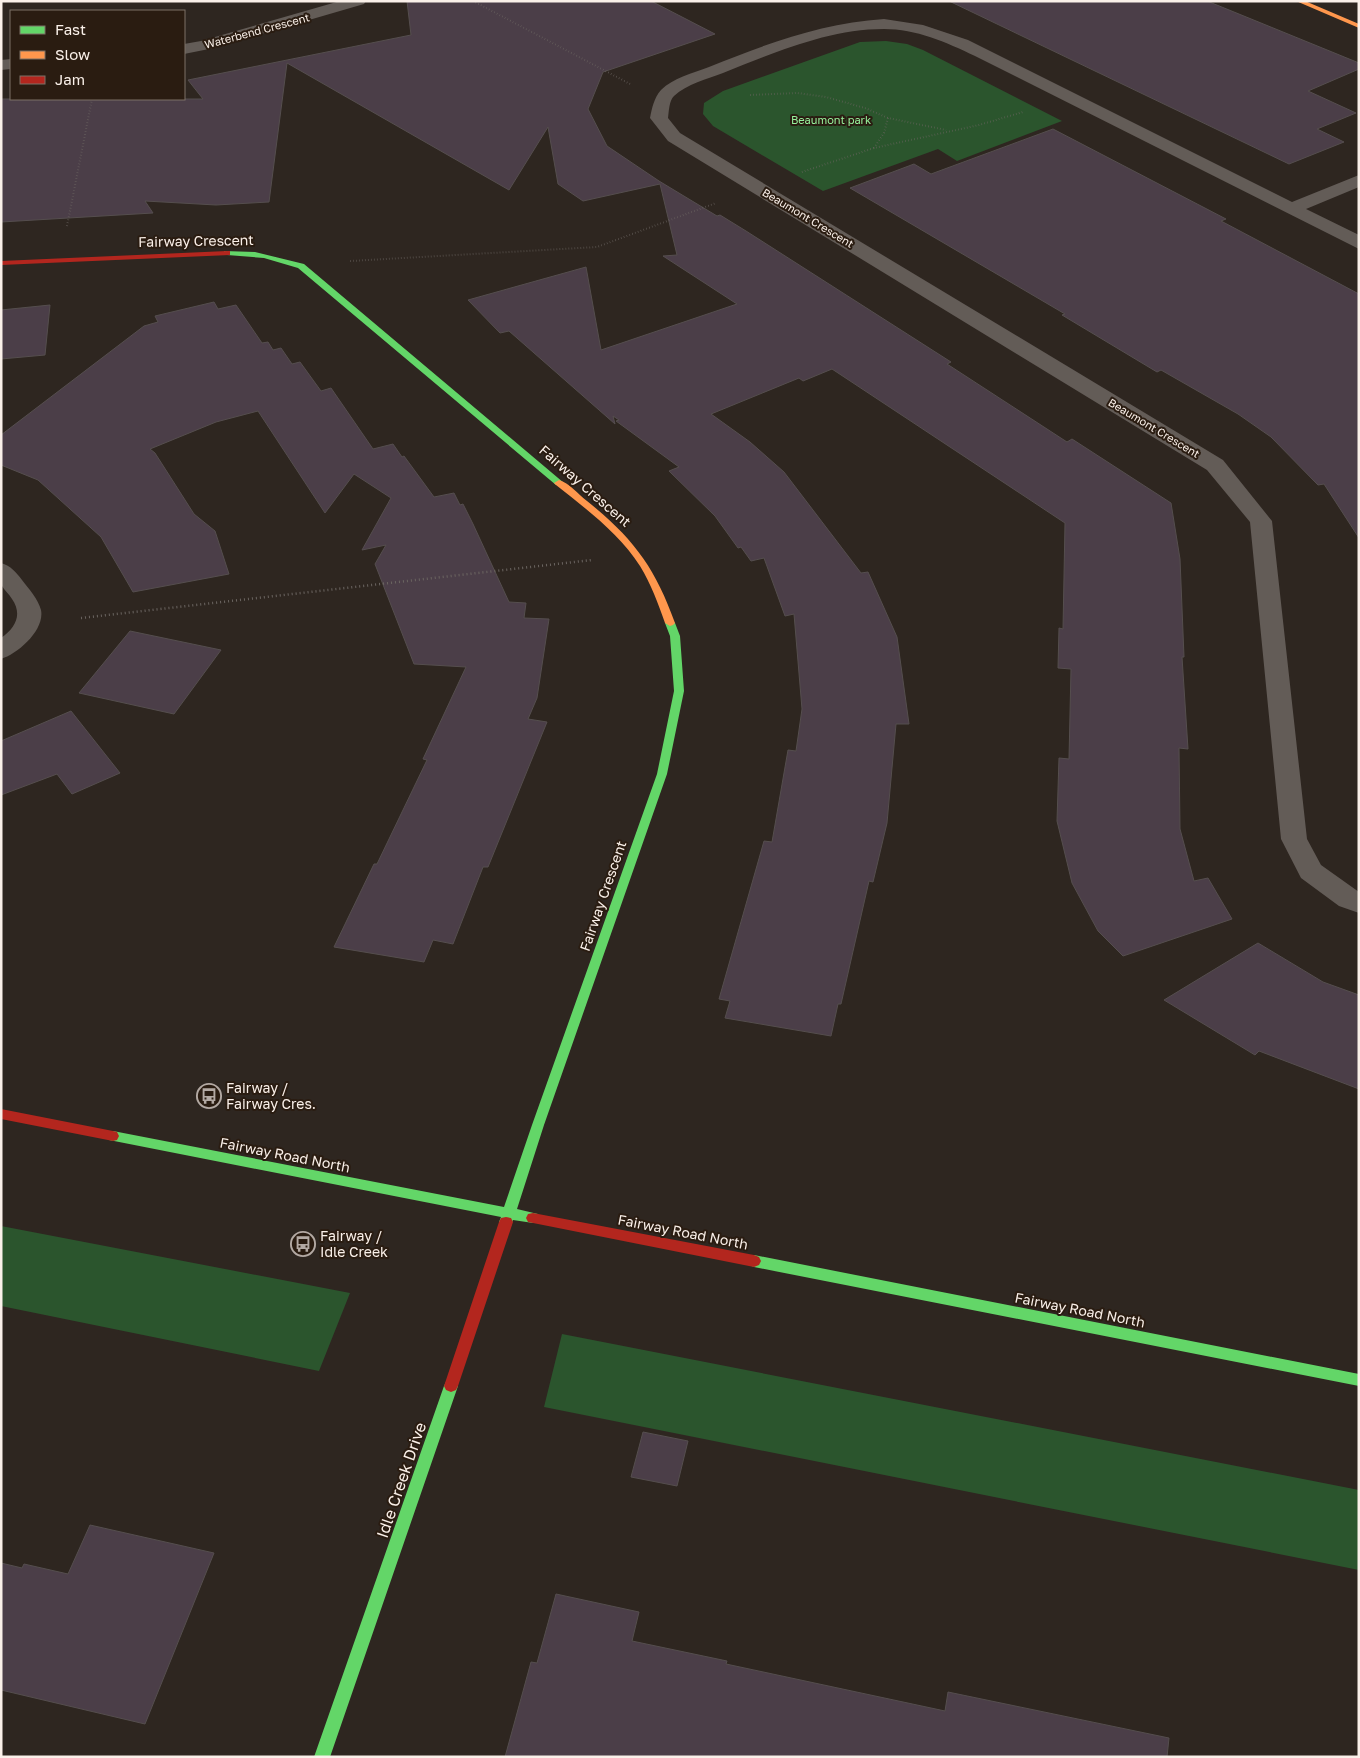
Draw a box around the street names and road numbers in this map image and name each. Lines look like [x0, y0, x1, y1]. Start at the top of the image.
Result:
street label: Waterbend Crescent [203, 10, 311, 51]
street label: Beaumont Crescent [760, 185, 856, 250]
street label: Fairway Crescent [138, 231, 254, 250]
street label: Beaumont Crescent [1106, 395, 1202, 460]
street label: Fairway Crescent [536, 441, 635, 530]
street label: Fairway Crescent [576, 838, 629, 953]
street label: Fairway Road North [219, 1134, 352, 1175]
street label: Fairway Road North [617, 1211, 750, 1252]
street label: Fairway Road North [1014, 1289, 1147, 1330]
street label: Idle Creek Drive [372, 1419, 430, 1541]

